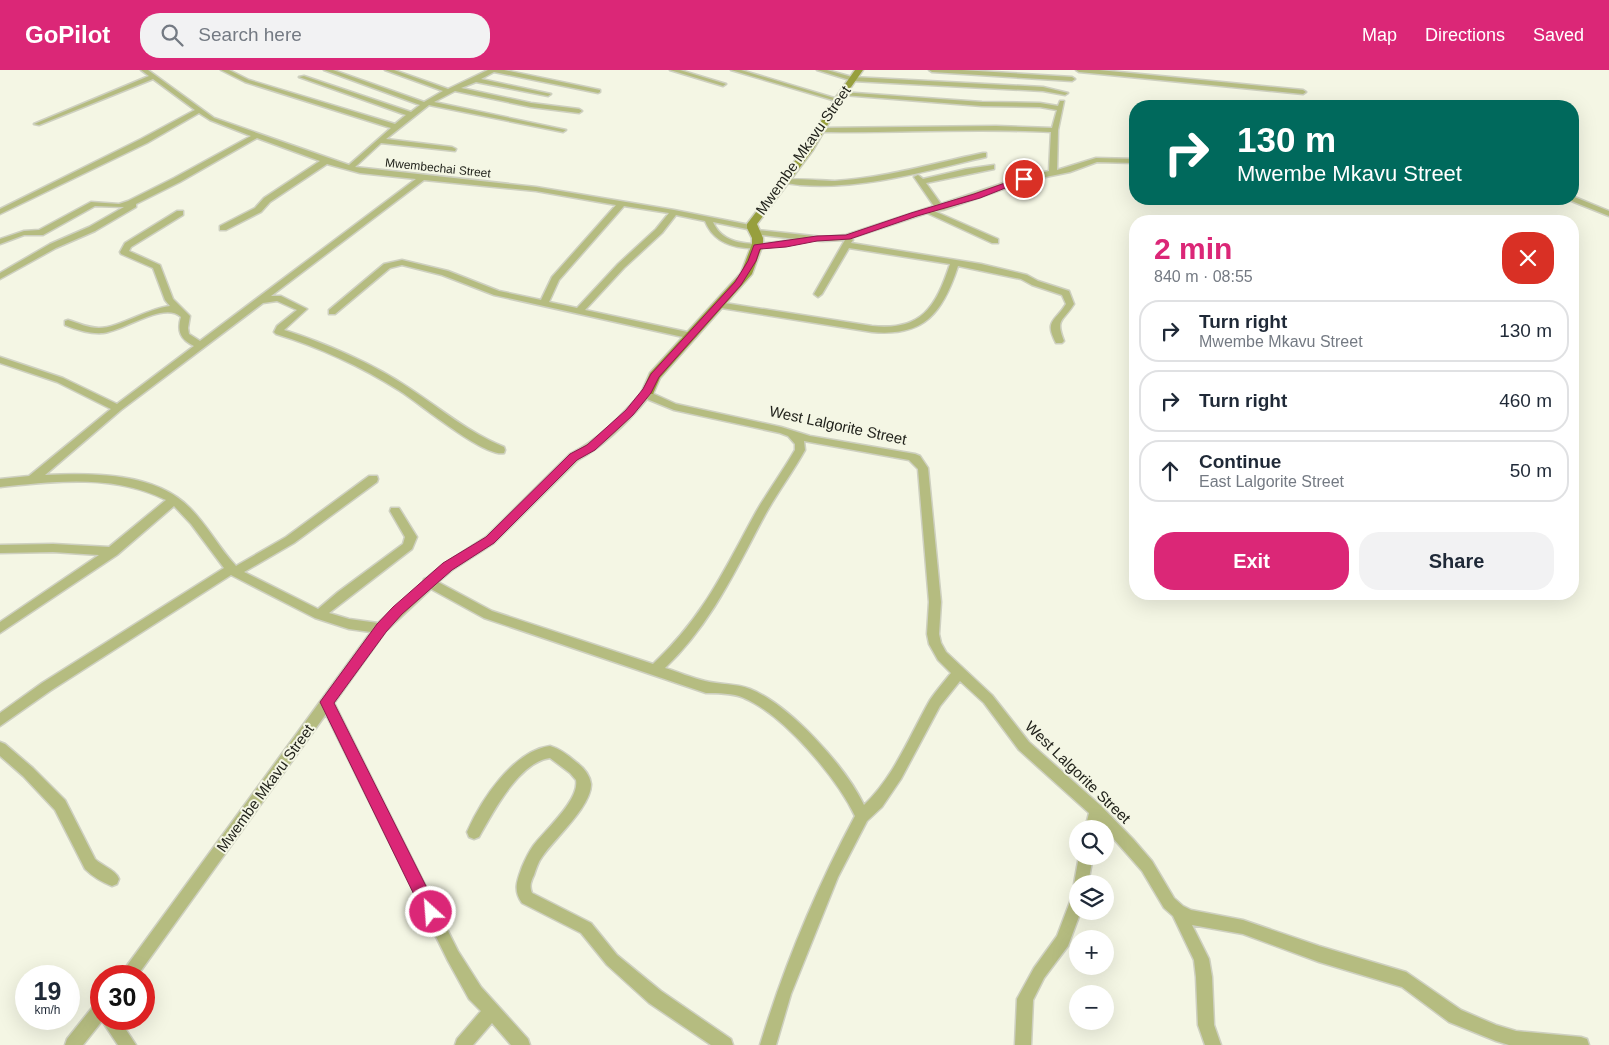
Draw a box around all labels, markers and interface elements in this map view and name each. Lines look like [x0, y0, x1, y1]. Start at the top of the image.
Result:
search box [140, 13, 490, 58]
text: GoPilot [25, 21, 110, 48]
icon: search [158, 21, 186, 49]
text: Search here [198, 24, 302, 45]
text: Map [1362, 25, 1397, 45]
text: Directions [1425, 25, 1505, 45]
text: Saved [1533, 25, 1584, 45]
street label: Mwembe Mkavu Street [752, 82, 854, 218]
icon: right [1154, 120, 1219, 185]
text: 130 m [1237, 120, 1336, 159]
street label: Mwembechai Street [385, 155, 492, 181]
pin [1003, 158, 1045, 200]
text: Mwembe Mkavu Street [1237, 161, 1462, 186]
icon: arrive [1010, 165, 1038, 193]
text: 2 min [1154, 232, 1232, 265]
button: close [1502, 232, 1554, 284]
text: 840 m · 08:55 [1154, 268, 1253, 285]
text: Turn right [1199, 311, 1287, 332]
icon: right [1156, 317, 1184, 345]
text: 130 m [1499, 320, 1552, 341]
text: Mwembe Mkavu Street [1199, 333, 1363, 350]
icon: right [1156, 387, 1184, 415]
text: Turn right [1199, 390, 1287, 411]
text: 460 m [1499, 390, 1552, 411]
street label: West Lalgorite Street [768, 402, 909, 448]
text: Continue [1199, 451, 1281, 472]
icon: ahead [1156, 457, 1184, 485]
text: 50 m [1510, 460, 1552, 481]
text: East Lalgorite Street [1199, 473, 1344, 490]
button: Exit [1154, 532, 1349, 590]
button: Share [1359, 532, 1554, 590]
street label: West Lalgorite Street [1022, 717, 1135, 827]
street label: Mwembe Mkavu Street [213, 720, 317, 855]
map controls [1069, 820, 1114, 1030]
button: search [1069, 820, 1114, 865]
button: layers [1069, 875, 1114, 920]
position arrow [404, 885, 456, 937]
button: + [1069, 930, 1114, 975]
speed limit sign: 30 [90, 965, 155, 1030]
text: 19 [34, 977, 61, 1005]
button: − [1069, 985, 1114, 1030]
text: km/h [34, 1003, 61, 1017]

